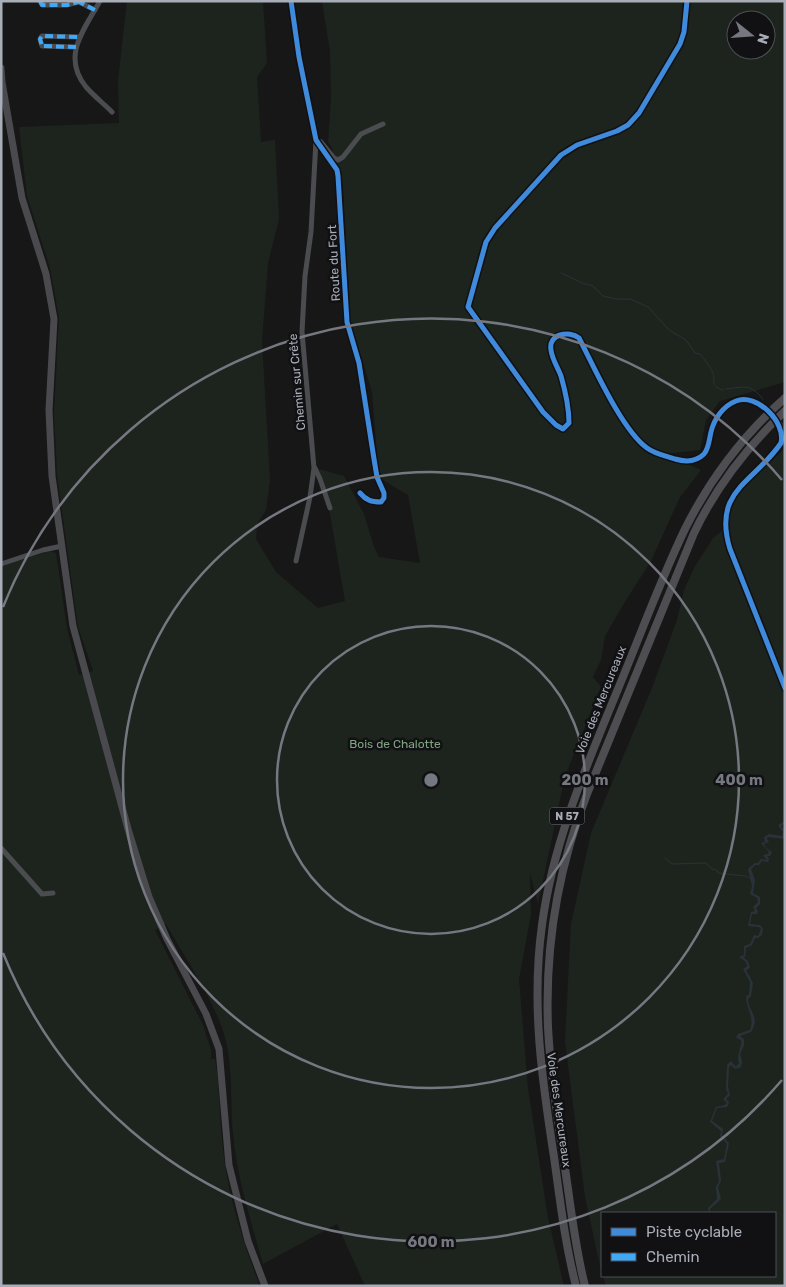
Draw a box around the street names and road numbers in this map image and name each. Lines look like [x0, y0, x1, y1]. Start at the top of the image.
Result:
street label: Route du Fort [325, 224, 343, 302]
street label: Chemin sur Crête [286, 333, 308, 431]
street label: Voie des Mercureaux [573, 643, 629, 756]
road number: N 57 [550, 808, 584, 824]
street label: Voie des Mercureaux [544, 1052, 574, 1169]

